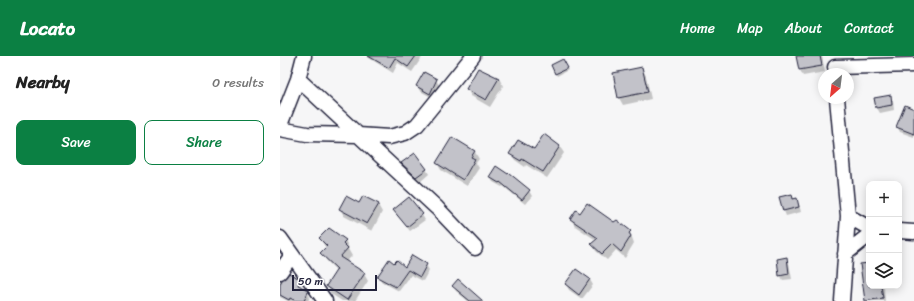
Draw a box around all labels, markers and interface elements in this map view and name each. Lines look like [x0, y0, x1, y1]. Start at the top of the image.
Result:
text: Locato [20, 12, 75, 45]
text: Home [680, 16, 715, 41]
text: Map [737, 16, 763, 41]
text: About [785, 16, 822, 41]
text: Contact [844, 16, 894, 41]
text: Nearby [16, 67, 70, 97]
north arrow [818, 68, 854, 104]
text: 0 results [212, 71, 264, 94]
button: Save [16, 120, 136, 165]
button: Share [144, 120, 264, 165]
map controls [866, 181, 902, 289]
button: + [866, 181, 902, 217]
button: − [866, 217, 902, 253]
button: layers [866, 253, 902, 289]
text: 50 m [298, 272, 323, 291]
scale bar [292, 273, 377, 292]

